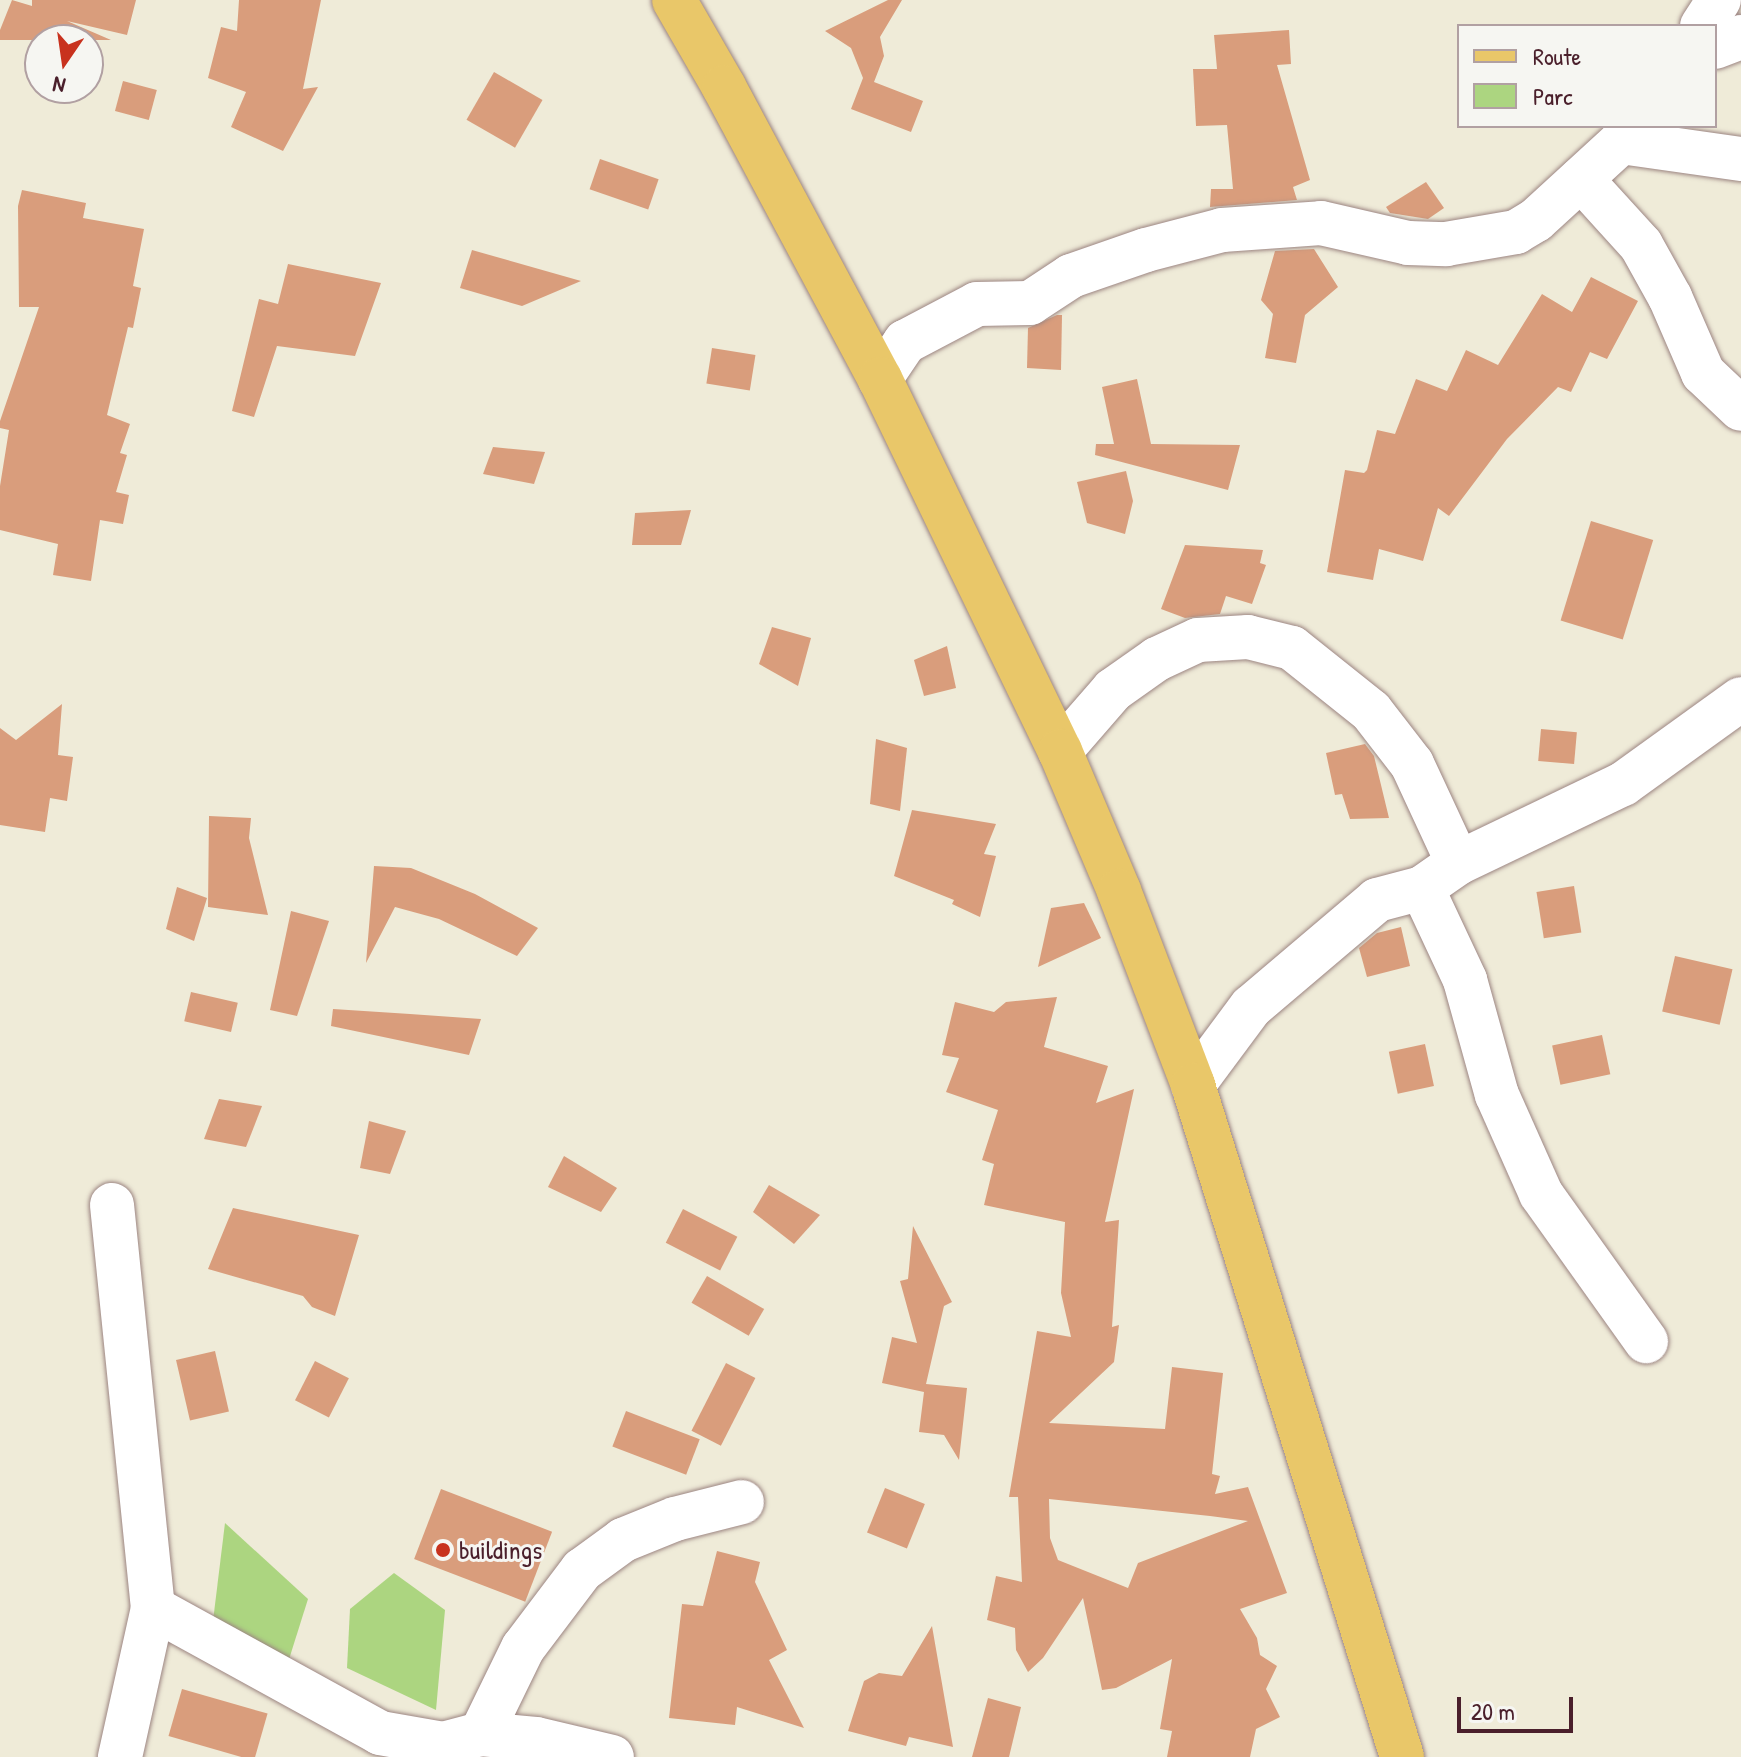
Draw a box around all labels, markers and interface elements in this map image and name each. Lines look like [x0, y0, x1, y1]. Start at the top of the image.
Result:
north arrow [24, 24, 104, 104]
legend [1457, 24, 1717, 128]
text: Route [1533, 40, 1581, 72]
text: N [50, 70, 68, 101]
text: Parc [1533, 80, 1573, 112]
place label: buildings [459, 1534, 542, 1566]
marker: buildings [434, 1541, 452, 1559]
scale bar [1461, 1681, 1577, 1731]
text: 20 m [1471, 1695, 1515, 1727]

